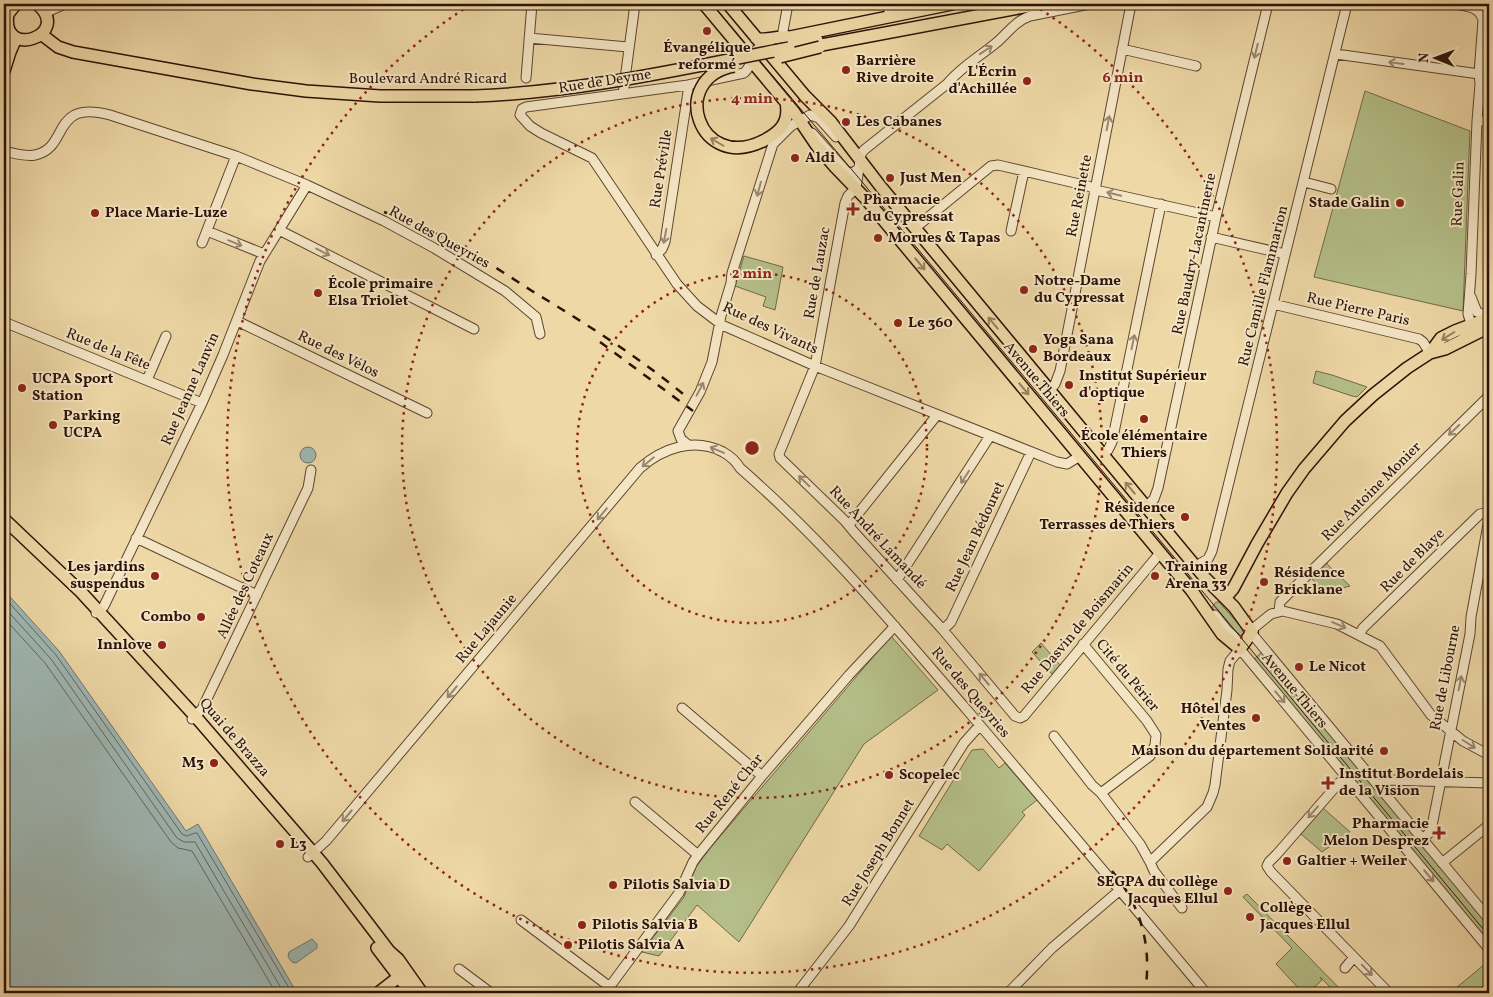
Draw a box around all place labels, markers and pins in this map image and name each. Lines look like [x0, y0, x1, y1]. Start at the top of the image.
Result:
marker: Évangélique reformé [701, 25, 713, 37]
place label: Évangélique reformé [663, 38, 751, 76]
place label: Barrière Rive droite [856, 51, 934, 89]
place label: L'Écrin d'Achillée [948, 62, 1017, 100]
marker: Barrière Rive droite [840, 64, 852, 76]
marker: L'Écrin d'Achillée [1021, 75, 1033, 87]
place label: Les Cabanes [856, 112, 942, 133]
marker: Les Cabanes [840, 116, 852, 128]
place label: Aldi [805, 148, 835, 169]
marker: Aldi [789, 152, 801, 164]
place label: Just Men [899, 168, 962, 189]
marker: Just Men [884, 172, 896, 184]
place label: Pharmacie du Cypressat [863, 190, 954, 228]
place label: Stade Galin [1309, 193, 1390, 214]
marker: Stade Galin [1394, 197, 1406, 209]
place label: Place Marie-Luze [105, 203, 228, 224]
marker: Pharmacie du Cypressat [847, 203, 859, 215]
marker: Place Marie-Luze [89, 207, 101, 219]
place label: Morues & Tapas [888, 228, 1001, 249]
marker: Morues & Tapas [872, 232, 884, 244]
place label: Notre-Dame du Cypressat [1034, 271, 1125, 309]
place label: École primaire Elsa Triolet [328, 274, 434, 312]
marker: Notre-Dame du Cypressat [1018, 284, 1030, 296]
marker: École primaire Elsa Triolet [312, 287, 324, 299]
place label: Le 360 [908, 313, 953, 334]
marker: Le 360 [892, 317, 904, 329]
place label: Yoga Sana Bordeaux [1043, 330, 1114, 368]
marker: Yoga Sana Bordeaux [1027, 343, 1039, 355]
place label: Institut Supérieur d'optique [1079, 366, 1207, 404]
place label: UCPA Sport Station [32, 369, 114, 407]
marker: Institut Supérieur d'optique [1063, 379, 1075, 391]
marker: UCPA Sport Station [16, 382, 28, 394]
place label: Parking UCPA [63, 406, 120, 444]
marker: École élémentaire Thiers [1138, 413, 1150, 425]
marker: Parking UCPA [47, 419, 59, 431]
place label: École élémentaire Thiers [1081, 426, 1208, 464]
centre of rings [743, 439, 761, 457]
place label: Résidence Terrasses de Thiers [1039, 498, 1175, 536]
marker: Résidence Terrasses de Thiers [1179, 511, 1191, 523]
place label: Les jardins suspendus [67, 557, 145, 595]
place label: Training Arena 33 [1165, 557, 1228, 595]
place label: Résidence Bricklane [1274, 563, 1345, 601]
marker: Les jardins suspendus [149, 570, 161, 582]
marker: Training Arena 33 [1149, 570, 1161, 582]
marker: Résidence Bricklane [1258, 576, 1270, 588]
place label: Combo [141, 607, 191, 628]
marker: Combo [195, 611, 207, 623]
place label: Innlove [97, 635, 152, 656]
marker: Innlove [156, 639, 168, 651]
place label: Le Nicot [1309, 657, 1366, 678]
marker: Le Nicot [1293, 661, 1305, 673]
place label: Hôtel des Ventes [1181, 699, 1246, 737]
marker: Hôtel des Ventes [1250, 712, 1262, 724]
place label: Maison du département Solidarité [1131, 741, 1374, 762]
marker: Maison du département Solidarité [1378, 745, 1390, 757]
place label: M3 [182, 753, 204, 774]
marker: M3 [208, 757, 220, 769]
place label: Institut Bordelais de la Vision [1339, 764, 1464, 802]
place label: Scopelec [899, 765, 960, 786]
marker: Scopelec [883, 769, 895, 781]
marker: Institut Bordelais de la Vision [1321, 776, 1335, 790]
place label: Pharmacie Melon Desprez [1323, 814, 1429, 852]
marker: Pharmacie Melon Desprez [1433, 827, 1445, 839]
place label: L3 [290, 834, 307, 855]
marker: L3 [274, 838, 286, 850]
place label: Galtier + Weiler [1297, 851, 1407, 872]
marker: Galtier + Weiler [1281, 855, 1293, 867]
place label: SEGPA du collège Jacques Ellul [1097, 872, 1218, 910]
place label: Pilotis Salvia D [623, 875, 730, 896]
marker: Pilotis Salvia D [607, 879, 619, 891]
marker: SEGPA du collège Jacques Ellul [1222, 885, 1234, 897]
place label: Collège Jacques Ellul [1259, 898, 1350, 936]
marker: Collège Jacques Ellul [1244, 911, 1256, 923]
place label: Pilotis Salvia B [592, 915, 698, 936]
marker: Pilotis Salvia B [576, 919, 588, 931]
place label: Pilotis Salvia A [578, 935, 685, 956]
marker: Pilotis Salvia A [562, 939, 574, 951]

